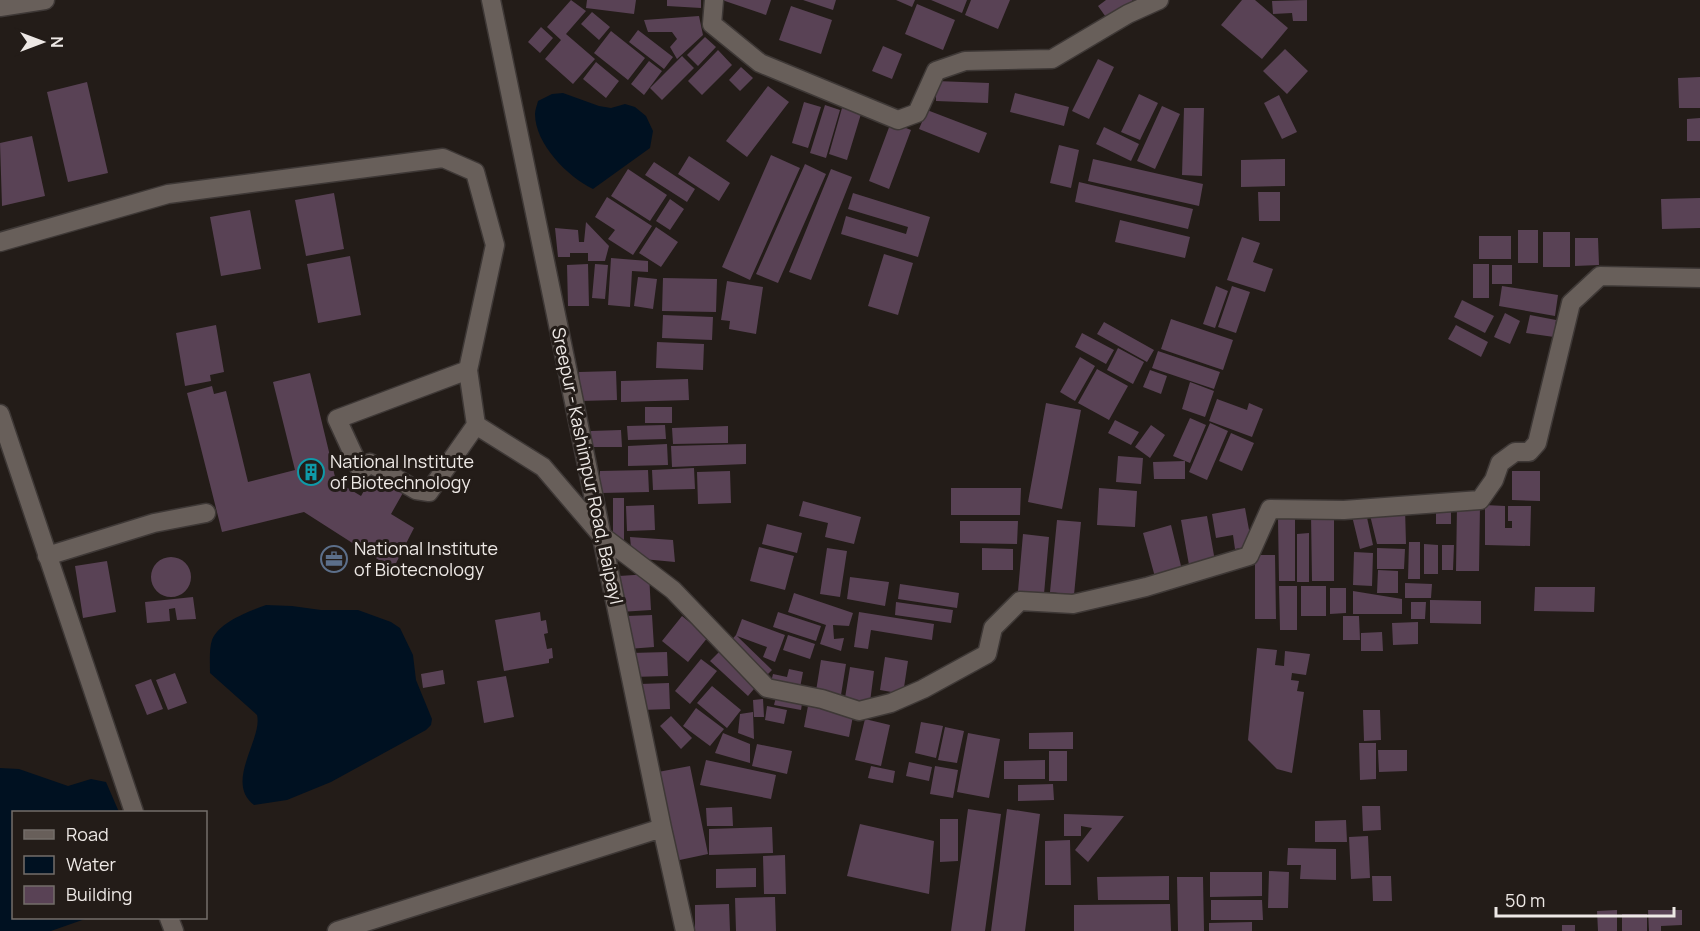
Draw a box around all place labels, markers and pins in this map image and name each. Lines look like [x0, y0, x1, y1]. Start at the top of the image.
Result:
place label: National Institute of Biotechnology [330, 449, 474, 494]
building icon: National Institute of Biotechnology [296, 457, 326, 487]
place label: National Institute of Biotecnology [354, 536, 498, 581]
office icon: National Institute of Biotecnology [319, 544, 349, 574]

